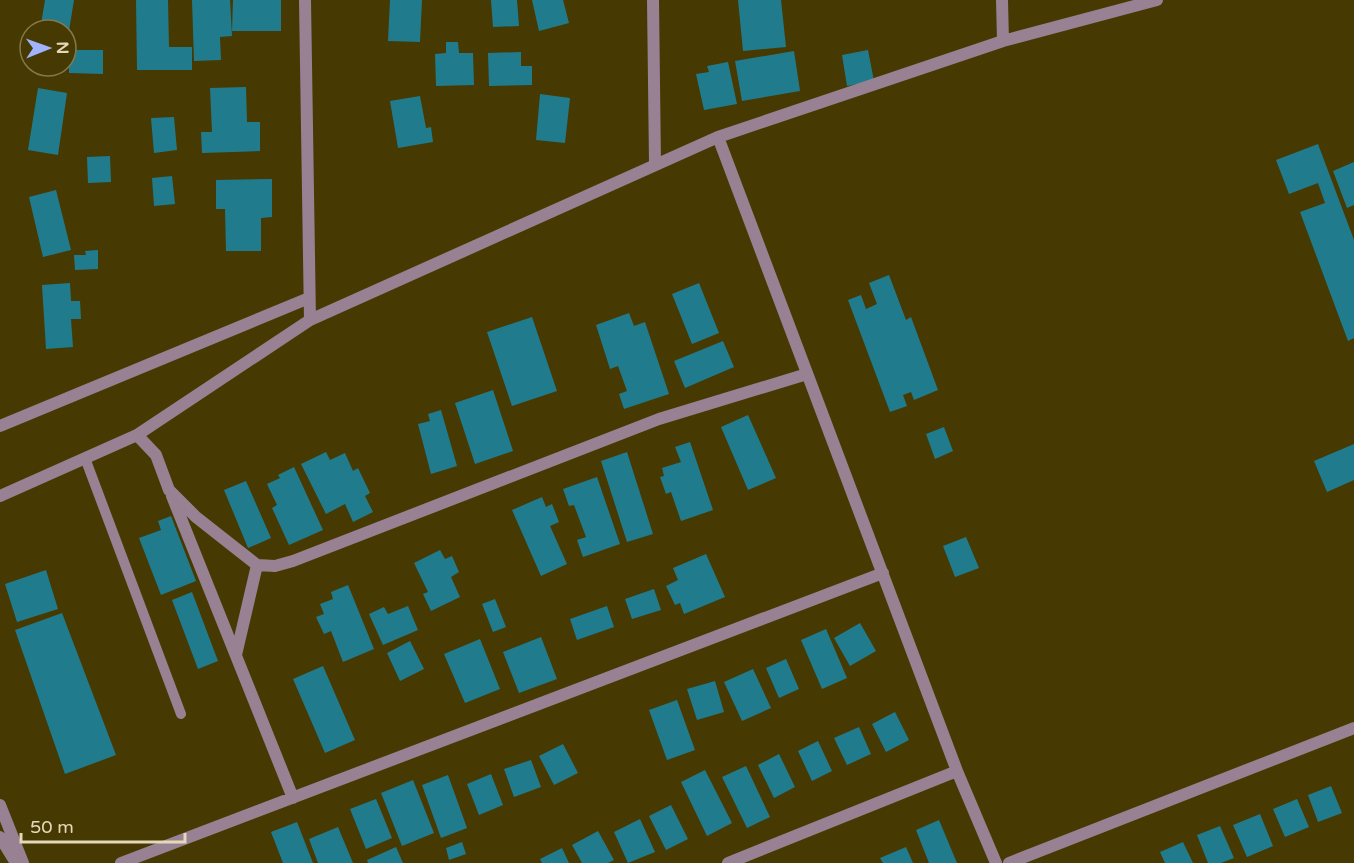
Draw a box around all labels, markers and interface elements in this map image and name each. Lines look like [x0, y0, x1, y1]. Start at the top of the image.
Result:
north arrow [18, 18, 78, 78]
text: N [52, 41, 72, 54]
scale bar [21, 806, 184, 844]
text: 50 m [30, 816, 74, 838]

